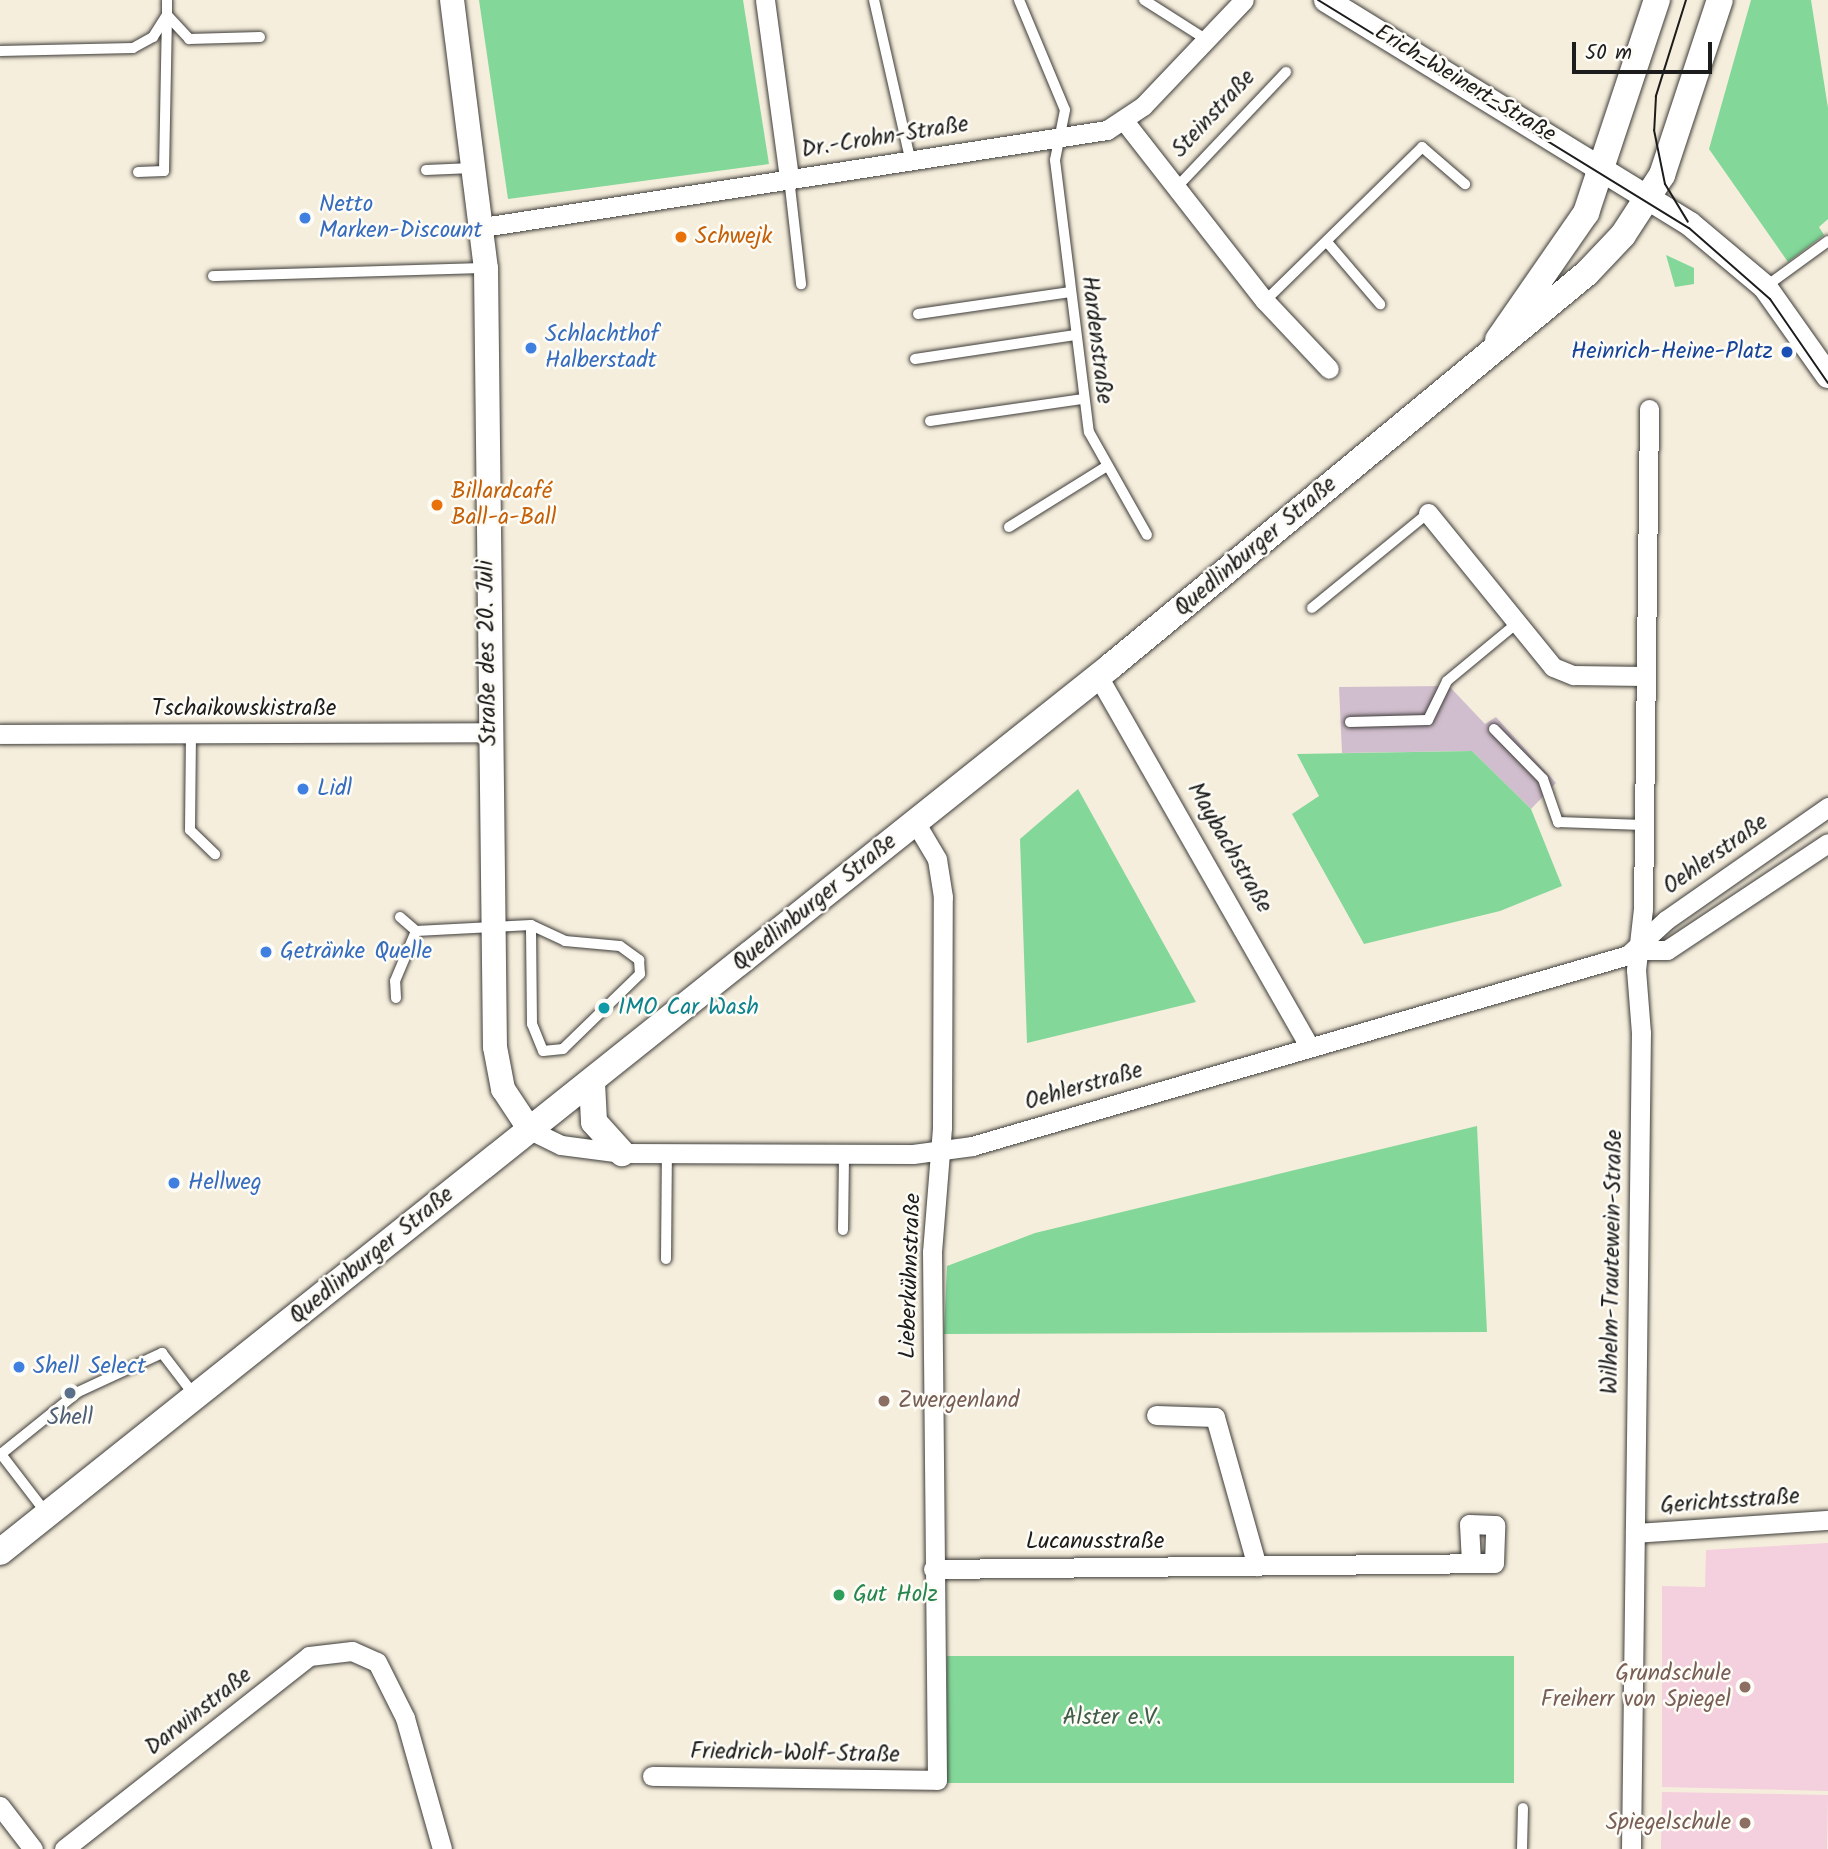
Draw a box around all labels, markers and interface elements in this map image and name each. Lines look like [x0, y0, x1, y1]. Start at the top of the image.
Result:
street label: Erich-Weinert-Straße [1369, 19, 1561, 149]
scale bar [1576, 28, 1716, 72]
text: 50 m [1585, 37, 1632, 70]
street label: Steinstraße [1166, 64, 1262, 164]
street label: Dr.-Crohn-Straße [800, 111, 970, 165]
place label: Netto Marken-Discount [319, 191, 482, 245]
marker: Netto Marken-Discount [297, 210, 313, 226]
place label: Schwejk [695, 223, 772, 251]
marker: Schwejk [673, 229, 689, 245]
street label: Hardenstraße [1074, 274, 1118, 406]
place label: Schlachthof Halberstadt [545, 321, 659, 375]
place label: Heinrich-Heine-Platz [1571, 338, 1773, 366]
marker: Schlachthof Halberstadt [523, 340, 539, 356]
marker: Heinrich-Heine-Platz [1779, 344, 1795, 360]
street label: Quedlinburger Straße [1169, 471, 1343, 623]
place label: Billardcafé Ball-a-Ball [451, 478, 556, 532]
marker: Billardcafé Ball-a-Ball [429, 497, 445, 513]
street label: Straße des 20. Juli [473, 560, 503, 746]
street label: Tschaikowskistraße [152, 695, 336, 723]
place label: Lidl [317, 775, 352, 803]
street label: Maybachstraße [1181, 778, 1277, 918]
marker: Lidl [295, 781, 311, 797]
street label: Oehlerstraße [1658, 809, 1774, 901]
street label: Quedlinburger Straße [727, 828, 903, 978]
place label: Getränke Quelle [280, 938, 432, 966]
marker: Getränke Quelle [258, 944, 274, 960]
place label: IMO Car Wash [618, 994, 759, 1022]
marker: IMO Car Wash [596, 1000, 612, 1016]
street label: Oehlerstraße [1022, 1057, 1146, 1117]
street label: Wilhelm-Trautewein-Straße [1597, 1129, 1629, 1395]
place label: Hellweg [188, 1169, 262, 1197]
marker: Hellweg [166, 1175, 182, 1191]
street label: Quedlinburger Straße [284, 1181, 460, 1331]
street label: Lieberkühnstraße [894, 1193, 928, 1359]
place label: Shell Select [33, 1353, 146, 1381]
marker: Shell Select [11, 1359, 27, 1375]
marker: Shell [62, 1385, 78, 1401]
place label: Zwergenland [898, 1387, 1019, 1415]
marker: Zwergenland [876, 1393, 892, 1409]
place label: Shell [47, 1404, 93, 1432]
street label: Gerichtsstraße [1659, 1483, 1801, 1521]
street label: Lucanusstraße [1026, 1528, 1164, 1556]
place label: Gut Holz [853, 1581, 938, 1609]
marker: Gut Holz [831, 1587, 847, 1603]
place label: Grundschule Freiherr von Spiegel [1541, 1660, 1731, 1714]
street label: Darwinstraße [140, 1662, 258, 1762]
marker: Grundschule Freiherr von Spiegel [1737, 1679, 1753, 1695]
park label: Alster e.V. [1063, 1704, 1161, 1732]
street label: Friedrich-Wolf-Straße [690, 1738, 900, 1770]
place label: Spiegelschule [1606, 1809, 1731, 1837]
marker: Spiegelschule [1737, 1815, 1753, 1831]

